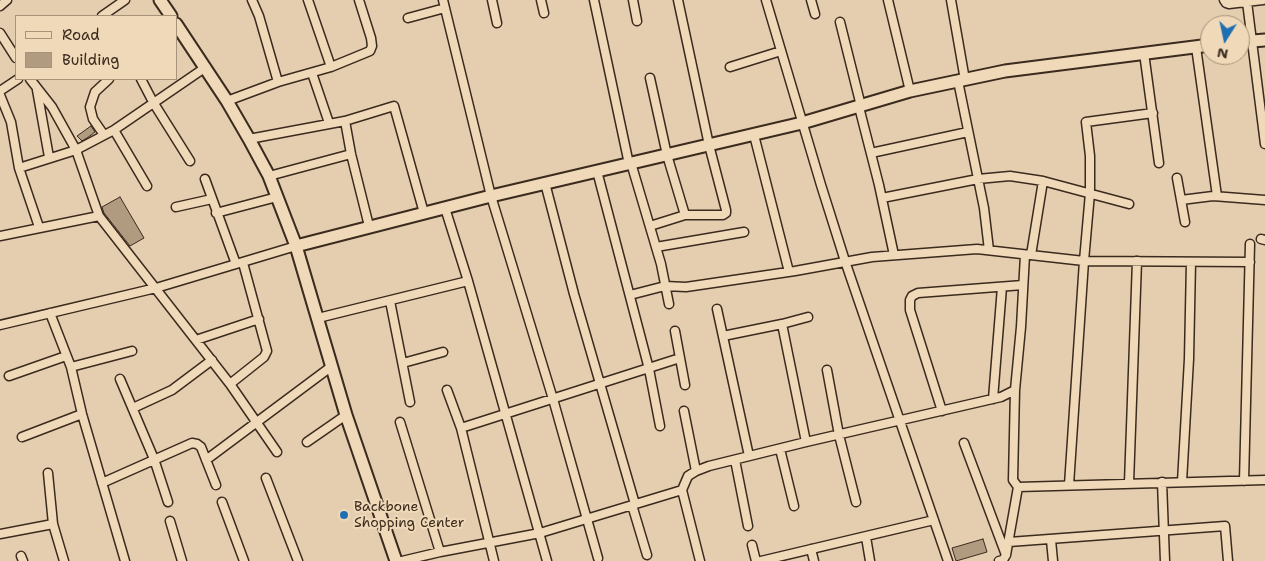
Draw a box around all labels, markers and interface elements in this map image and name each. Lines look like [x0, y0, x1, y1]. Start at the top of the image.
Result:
legend [15, 15, 178, 80]
north arrow [1200, 15, 1250, 65]
text: Road [62, 25, 100, 45]
text: N [1216, 44, 1230, 64]
text: Building [62, 50, 119, 70]
place label: Backbone Shopping Center [354, 499, 464, 532]
marker: Backbone Shopping Center [338, 509, 350, 521]

